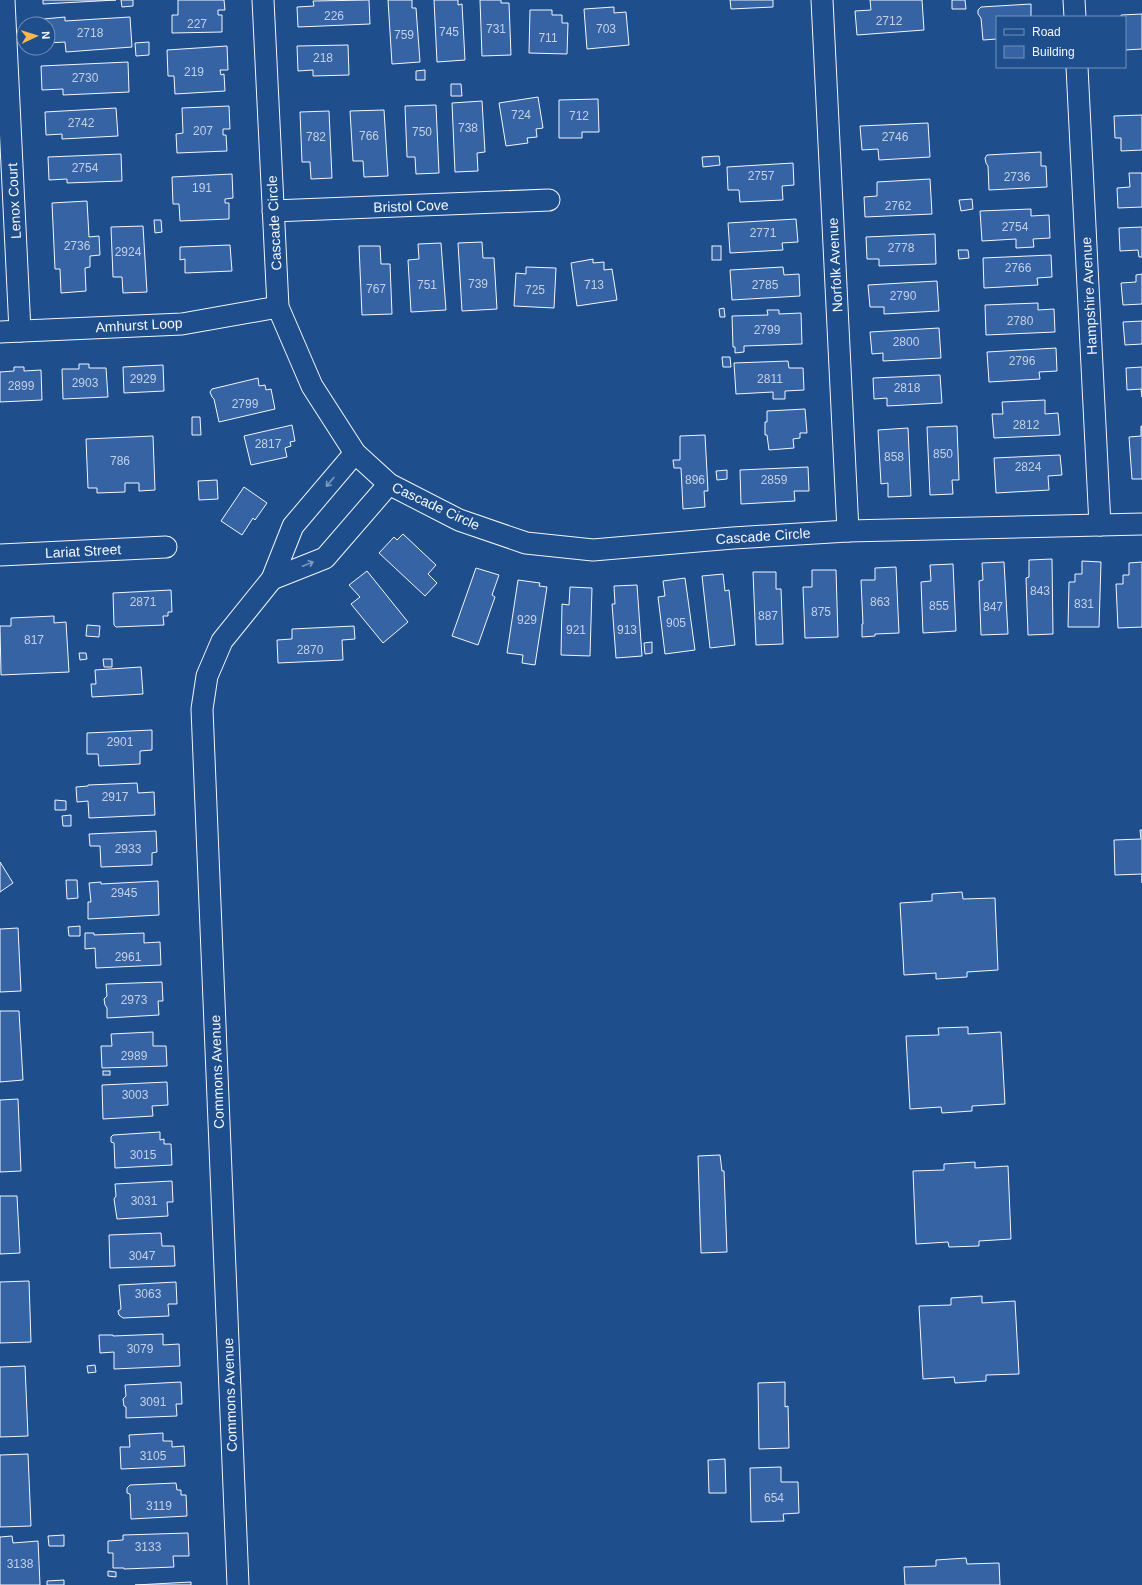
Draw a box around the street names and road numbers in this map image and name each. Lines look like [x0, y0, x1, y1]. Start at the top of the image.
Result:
street label: Lenox Court [4, 162, 24, 240]
street label: Cascade Circle [264, 175, 284, 271]
street label: Bristol Cove [373, 197, 449, 215]
street label: Norfolk Avenue [825, 217, 845, 313]
street label: Hampshire Avenue [1078, 236, 1100, 355]
street label: Amhurst Loop [95, 315, 183, 335]
street label: Cascade Circle [390, 479, 483, 533]
street label: Cascade Circle [715, 525, 811, 547]
street label: Lariat Street [45, 541, 122, 561]
street label: Commons Avenue [207, 1014, 227, 1129]
street label: Commons Avenue [220, 1337, 240, 1452]

